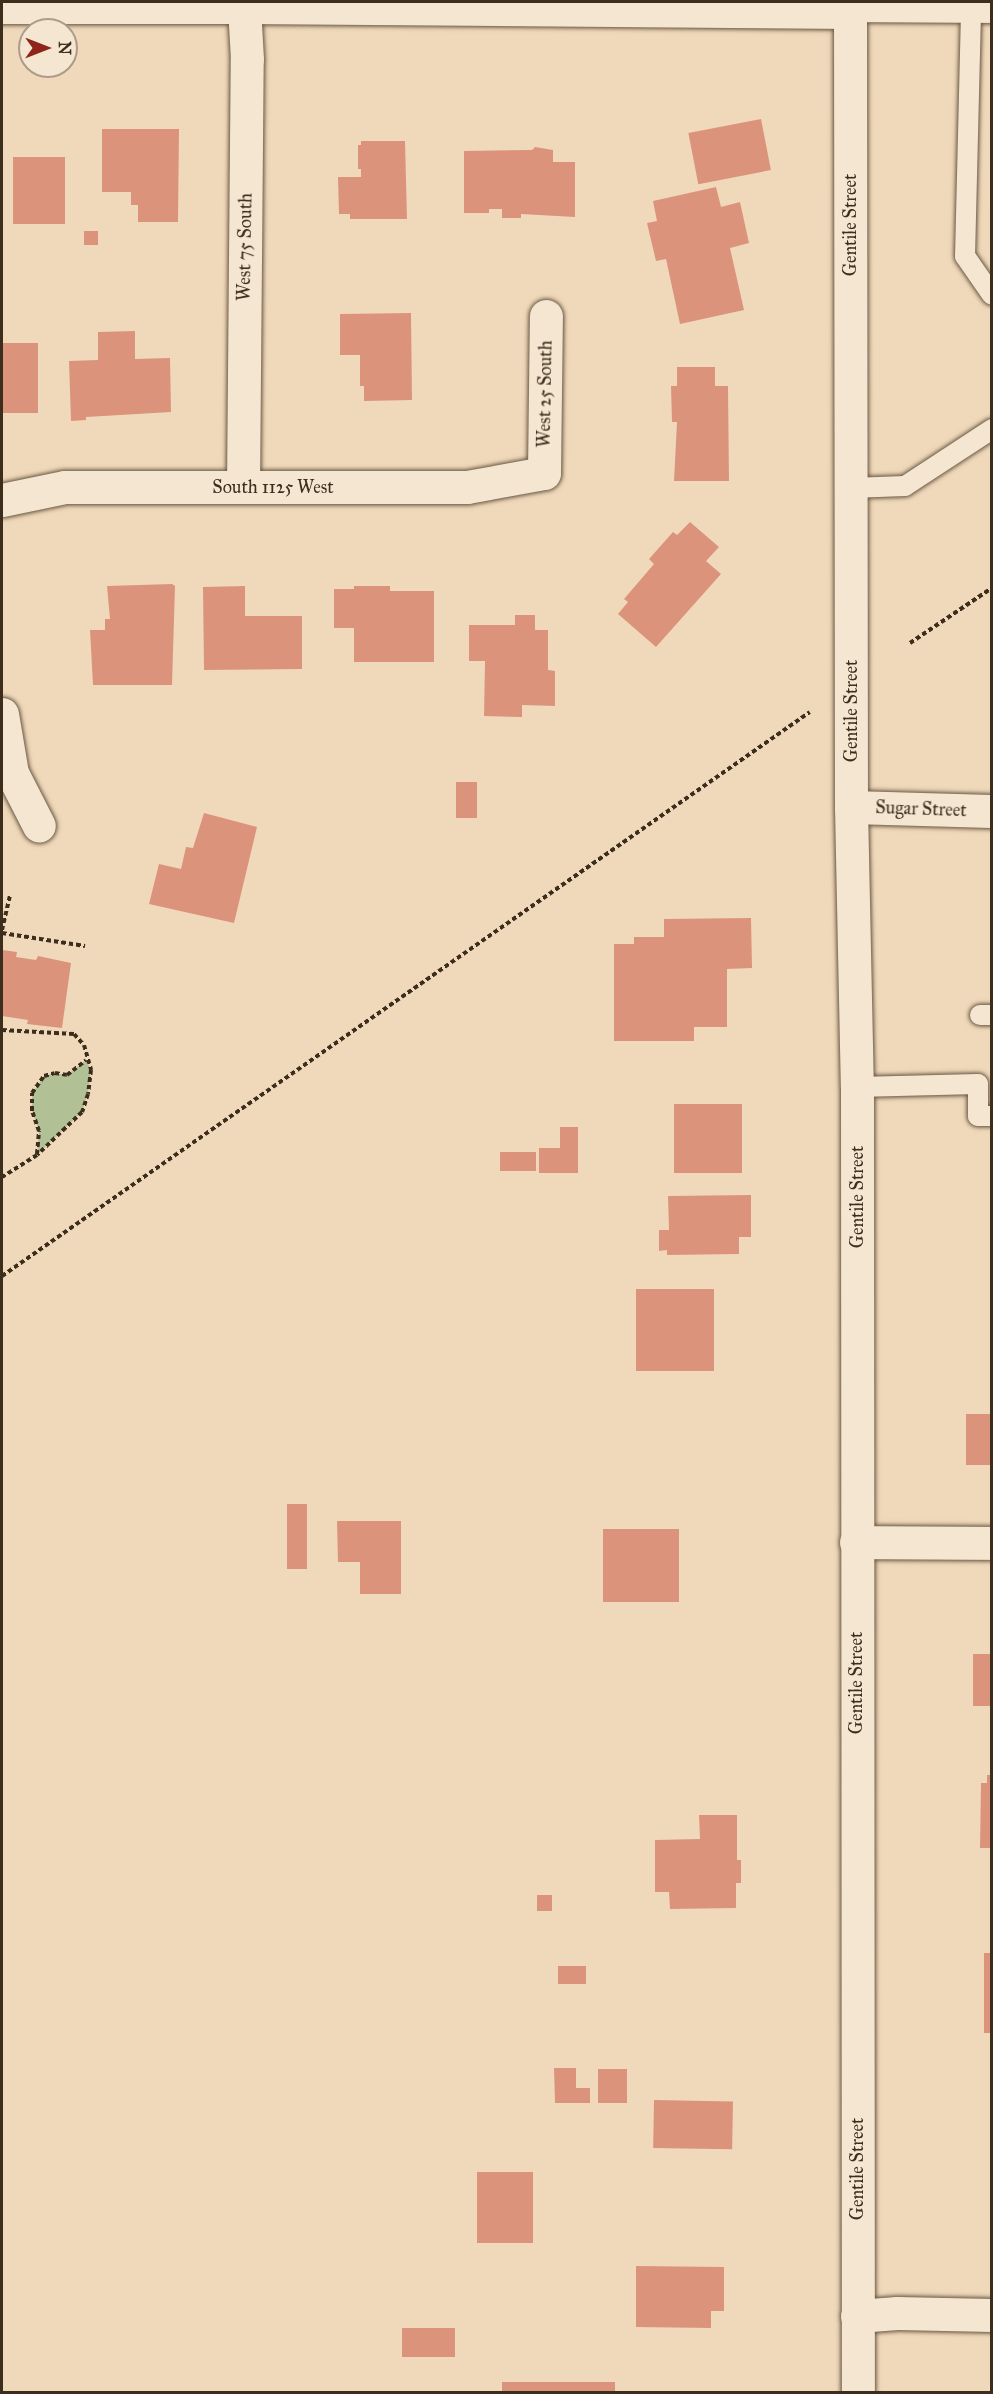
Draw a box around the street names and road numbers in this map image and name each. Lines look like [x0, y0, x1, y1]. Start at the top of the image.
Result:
street label: Gentile Street [839, 174, 861, 276]
street label: West 75 South [233, 193, 257, 301]
street label: West 25 South [533, 340, 557, 448]
street label: South 1125 West [212, 476, 334, 498]
street label: Gentile Street [840, 660, 862, 762]
street label: Sugar Street [875, 797, 967, 821]
street label: Gentile Street [846, 1146, 868, 1248]
street label: Gentile Street [845, 1632, 867, 1734]
street label: Gentile Street [846, 2118, 868, 2220]

